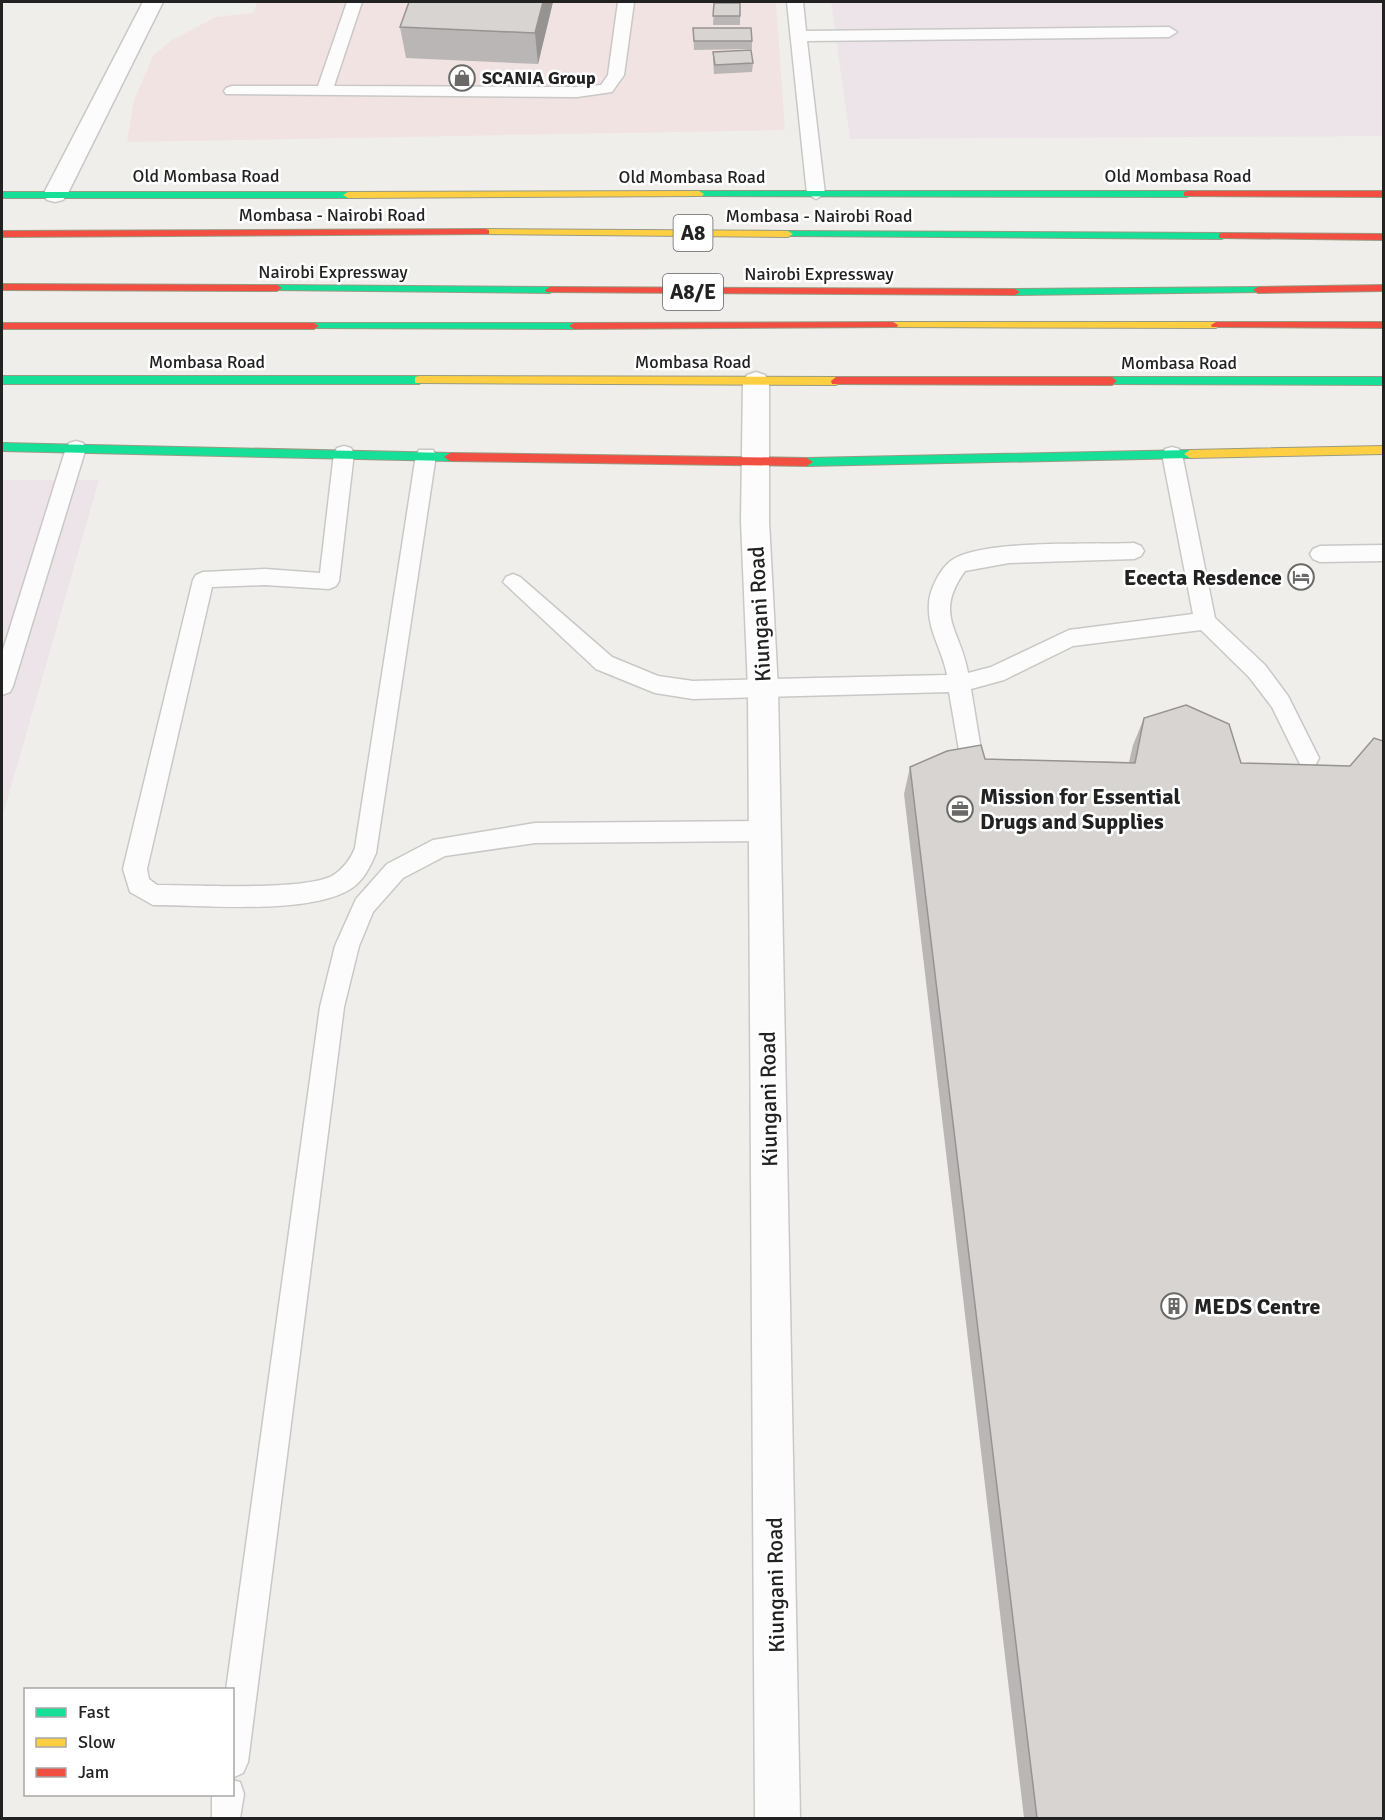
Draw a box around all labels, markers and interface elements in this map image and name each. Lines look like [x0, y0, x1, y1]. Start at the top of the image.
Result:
shop icon: SCANIA Group [447, 63, 477, 93]
place label: SCANIA Group [482, 67, 596, 89]
street label: Old Mombasa Road [133, 165, 279, 187]
street label: Old Mombasa Road [1105, 165, 1251, 187]
street label: Old Mombasa Road [619, 166, 765, 188]
street label: Mombasa - Nairobi Road [239, 204, 425, 226]
street label: Mombasa - Nairobi Road [726, 205, 912, 227]
road number: A8 [674, 215, 712, 251]
street label: Nairobi Expressway [258, 261, 408, 283]
street label: Nairobi Expressway [744, 263, 894, 285]
road number: A8/E [663, 274, 723, 310]
street label: Mombasa Road [149, 351, 265, 373]
street label: Mombasa Road [635, 351, 751, 373]
street label: Mombasa Road [1121, 352, 1237, 374]
street label: Kiungani Road [742, 545, 777, 682]
hotel icon: Ececta Resdence [1286, 562, 1316, 592]
place label: Ececta Resdence [1124, 564, 1282, 591]
place label: Mission for Essential Drugs and Supplies [980, 783, 1180, 835]
office icon: Mission for Essential Drugs and Supplies [945, 794, 975, 824]
street label: Kiungani Road [754, 1031, 783, 1167]
building icon: MEDS Centre [1159, 1291, 1189, 1321]
place label: MEDS Centre [1194, 1293, 1321, 1320]
street label: Kiungani Road [761, 1517, 790, 1653]
legend [24, 1688, 234, 1796]
text: Fast [78, 1701, 110, 1723]
text: Slow [78, 1731, 115, 1753]
text: Jam [78, 1761, 109, 1783]

